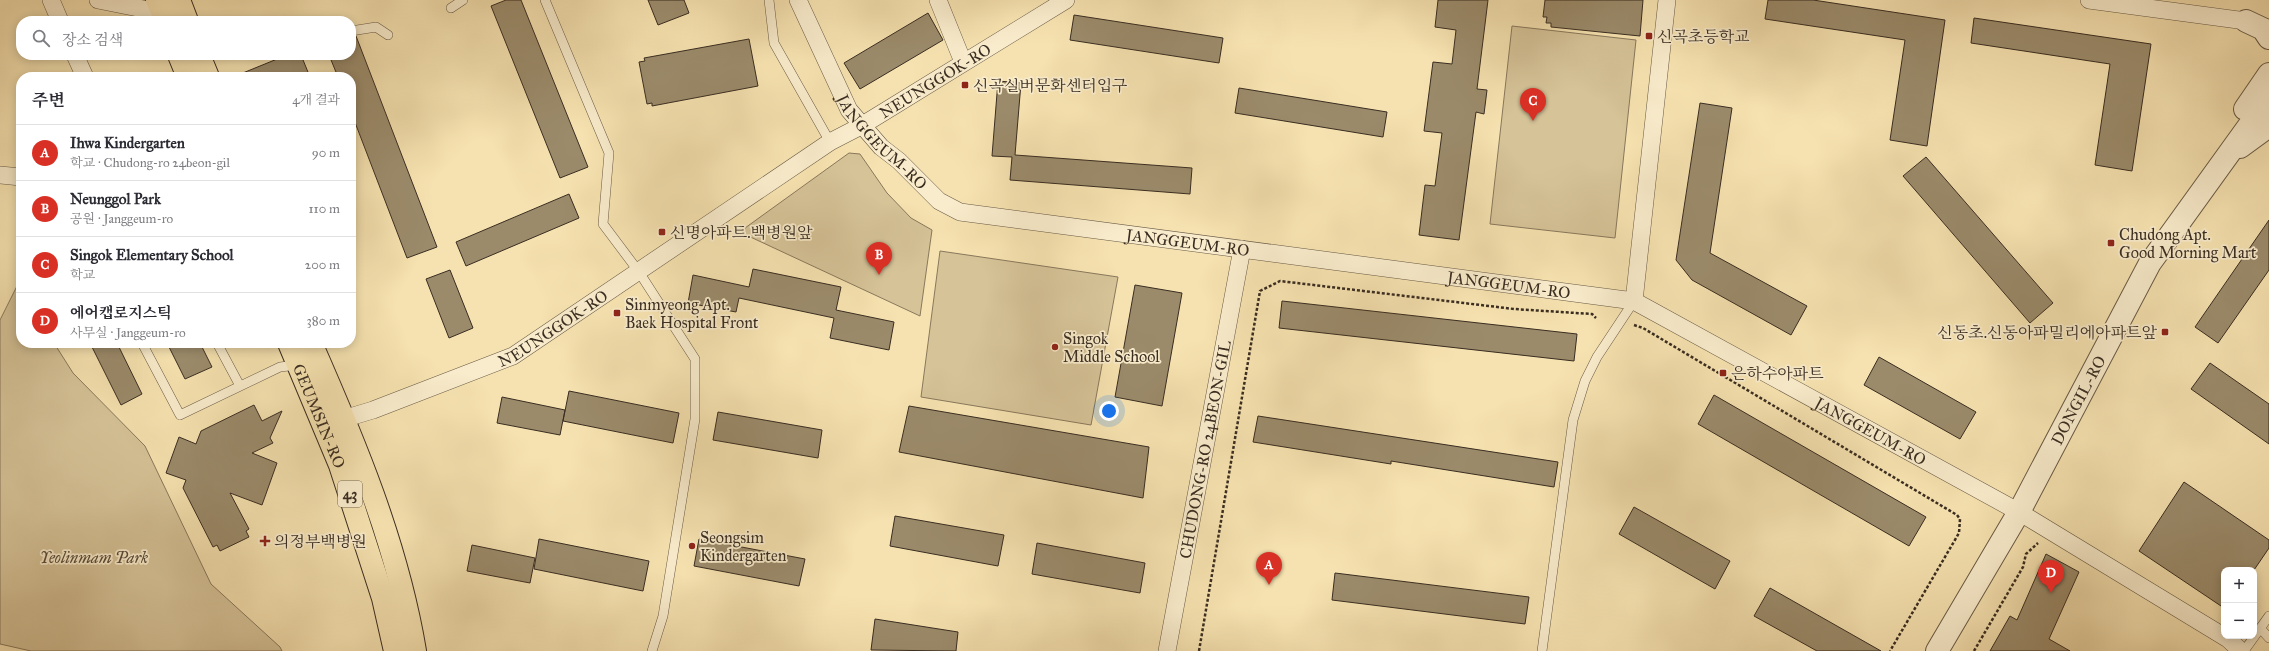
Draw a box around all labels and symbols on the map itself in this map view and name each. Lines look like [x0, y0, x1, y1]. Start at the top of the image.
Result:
place label: 신곡초등학교 [1657, 27, 1750, 46]
marker: 신곡초등학교 [1644, 31, 1654, 41]
street label: NEUNGGOK-RO [876, 39, 994, 122]
place label: 신곡실버문화센터입구 [973, 76, 1128, 95]
marker: 신곡실버문화센터입구 [960, 80, 970, 90]
pin: C [1520, 88, 1546, 121]
street label: JANGGEUM-RO [832, 89, 931, 193]
place label: 신명아파트.백병원앞 [670, 223, 813, 242]
street label: JANGGEUM-RO [1123, 224, 1251, 260]
place label: Chudong Apt. Good Morning Mart [2119, 225, 2257, 263]
marker: 신명아파트.백병원앞 [657, 227, 667, 237]
marker: Chudong Apt. Good Morning Mart [2106, 238, 2116, 248]
pin: B [866, 242, 892, 275]
street label: JANGGEUM-RO [1444, 267, 1572, 302]
street label: NEUNGGOK-RO [495, 286, 611, 370]
place label: Sinmyeong Apt. Baek Hospital Front [625, 295, 759, 332]
marker: Sinmyeong Apt. Baek Hospital Front [612, 308, 622, 318]
place label: 신동초.신동아파밀리에아파트앞 [1937, 323, 2158, 342]
marker: 신동초.신동아파밀리에아파트앞 [2160, 327, 2170, 337]
place label: Singok Middle School [1063, 329, 1160, 366]
street label: CHUDONG-RO 24BEON-GIL [1175, 339, 1234, 560]
marker: Singok Middle School [1050, 342, 1060, 352]
street label: DONGIL-RO [2047, 352, 2109, 448]
street label: GEUMSIN-RO [289, 361, 350, 471]
place label: 은하수아파트 [1731, 364, 1824, 383]
marker: 은하수아파트 [1718, 368, 1728, 378]
street label: JANGGEUM-RO [1809, 392, 1930, 469]
your location [1099, 401, 1119, 421]
road number: 43 [338, 481, 362, 507]
place label: Seongsim Kindergarten [700, 528, 787, 566]
place label: 의정부백병원 [274, 532, 367, 551]
marker: 의정부백병원 [259, 535, 271, 547]
marker: Seongsim Kindergarten [687, 541, 697, 551]
park label: Yeolinmam Park [40, 548, 148, 567]
pin: A [1256, 552, 1282, 585]
pin: D [2038, 560, 2064, 593]

